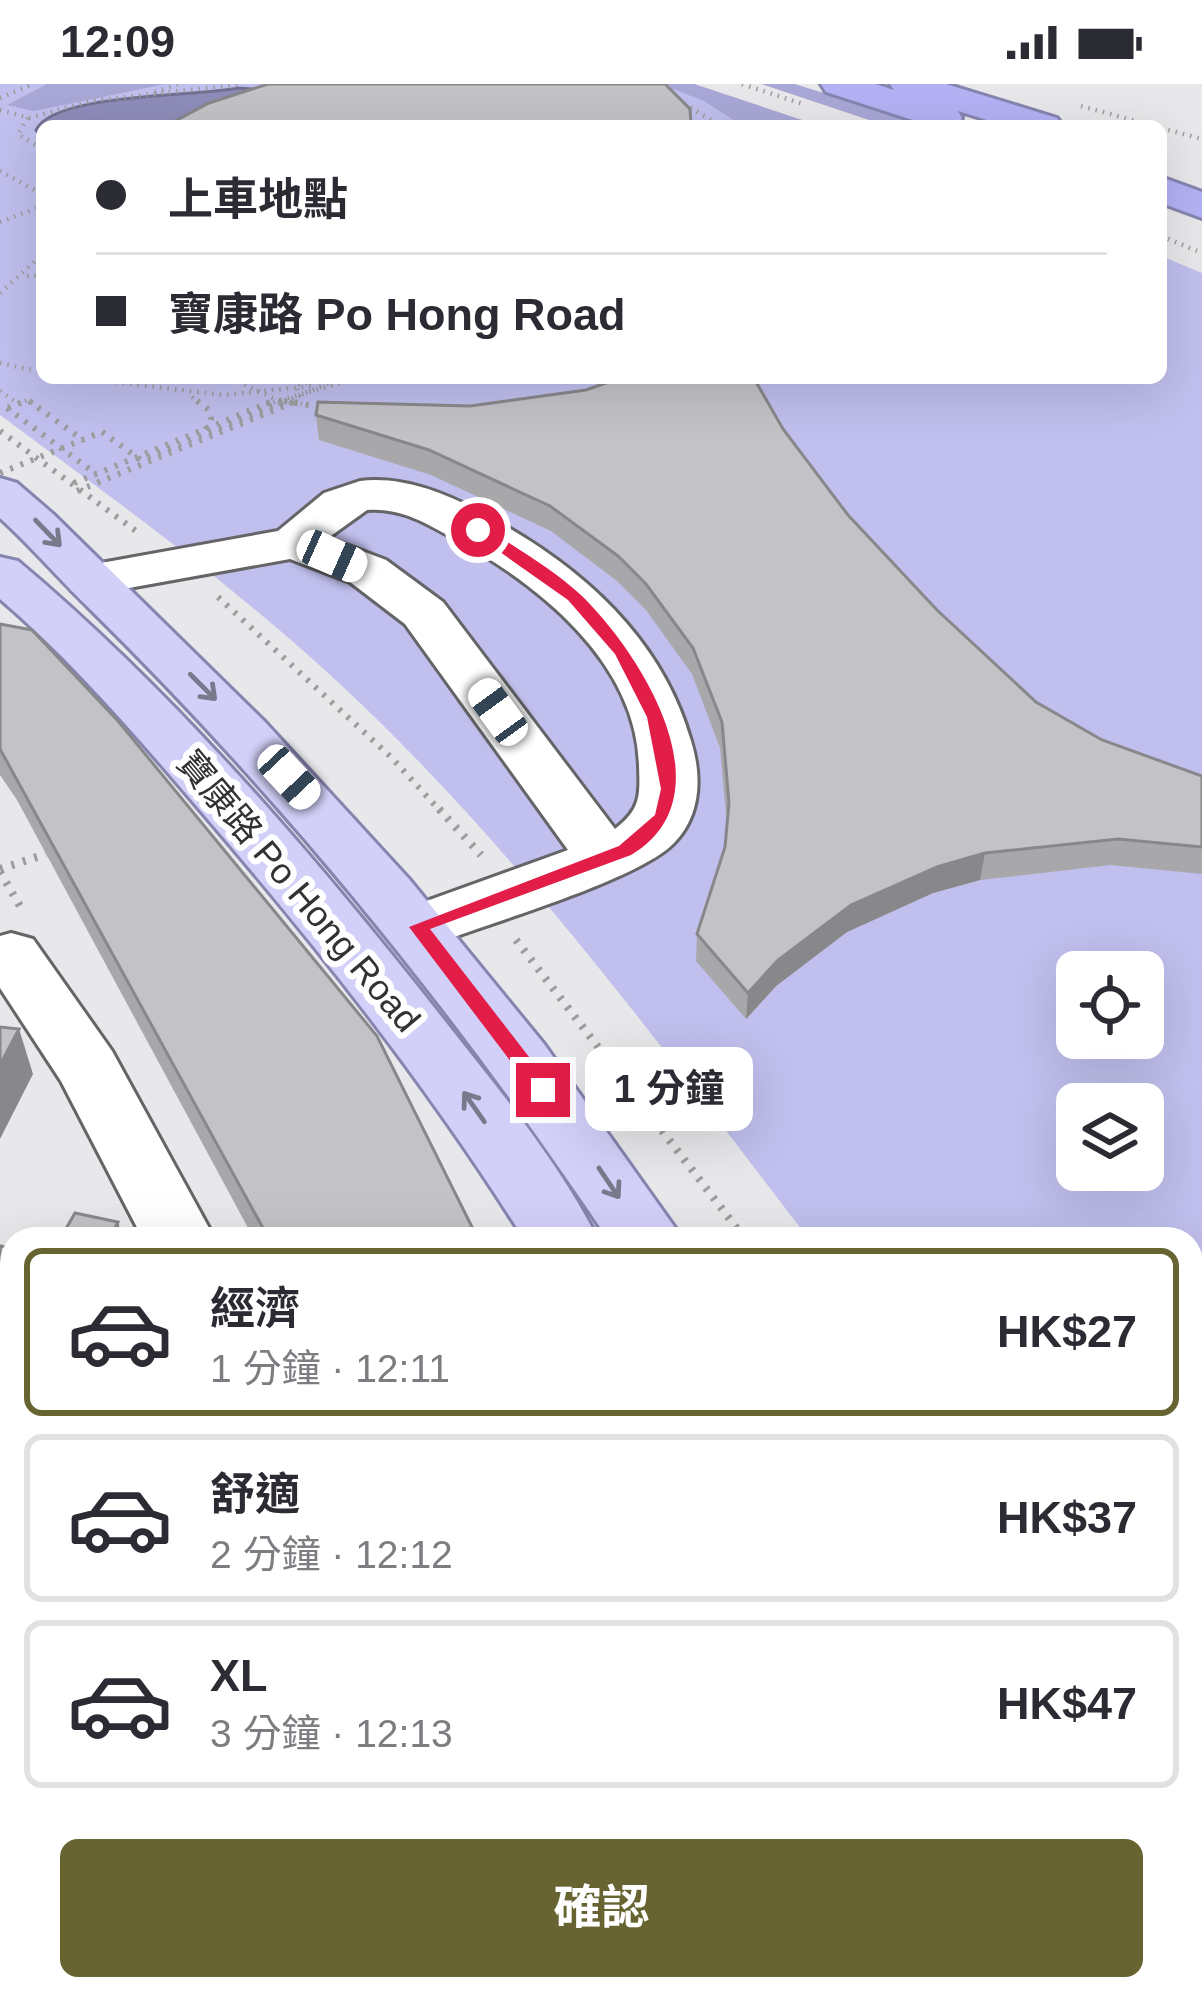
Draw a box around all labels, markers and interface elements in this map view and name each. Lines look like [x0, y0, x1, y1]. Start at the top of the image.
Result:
text: 12:09 [60, 16, 175, 67]
text: 上車地點 [168, 174, 348, 225]
text: 寶康路 Po Hong Road [168, 289, 625, 340]
route start [451, 503, 505, 557]
one-way arrow [33, 518, 61, 548]
car [292, 525, 372, 587]
one-way arrow [188, 672, 216, 701]
car [462, 672, 534, 752]
car [251, 738, 327, 816]
street label: 寶康路 Po Hong Road [169, 742, 429, 1040]
map controls [1056, 951, 1164, 1191]
button: locate [1056, 951, 1164, 1059]
callout: 1 分鐘 [585, 1048, 753, 1132]
route end [516, 1063, 570, 1117]
text: 1 分鐘 [614, 1067, 724, 1110]
button: layers [1056, 1083, 1164, 1191]
one-way arrow [462, 1091, 487, 1124]
one-way arrow [596, 1165, 621, 1199]
icon: car [66, 1278, 174, 1386]
text: 經濟 [210, 1283, 300, 1334]
text: HK$27 [997, 1306, 1137, 1357]
text: 1 分鐘 · 12:11 [210, 1347, 450, 1390]
icon: car [66, 1464, 174, 1572]
text: 舒適 [210, 1469, 300, 1520]
text: HK$37 [997, 1492, 1137, 1543]
text: 2 分鐘 · 12:12 [210, 1533, 453, 1576]
icon: car [66, 1650, 174, 1758]
text: XL [210, 1650, 268, 1701]
text: HK$47 [997, 1678, 1137, 1729]
text: 3 分鐘 · 12:13 [210, 1712, 453, 1755]
button: 確認 [60, 1839, 1143, 1977]

